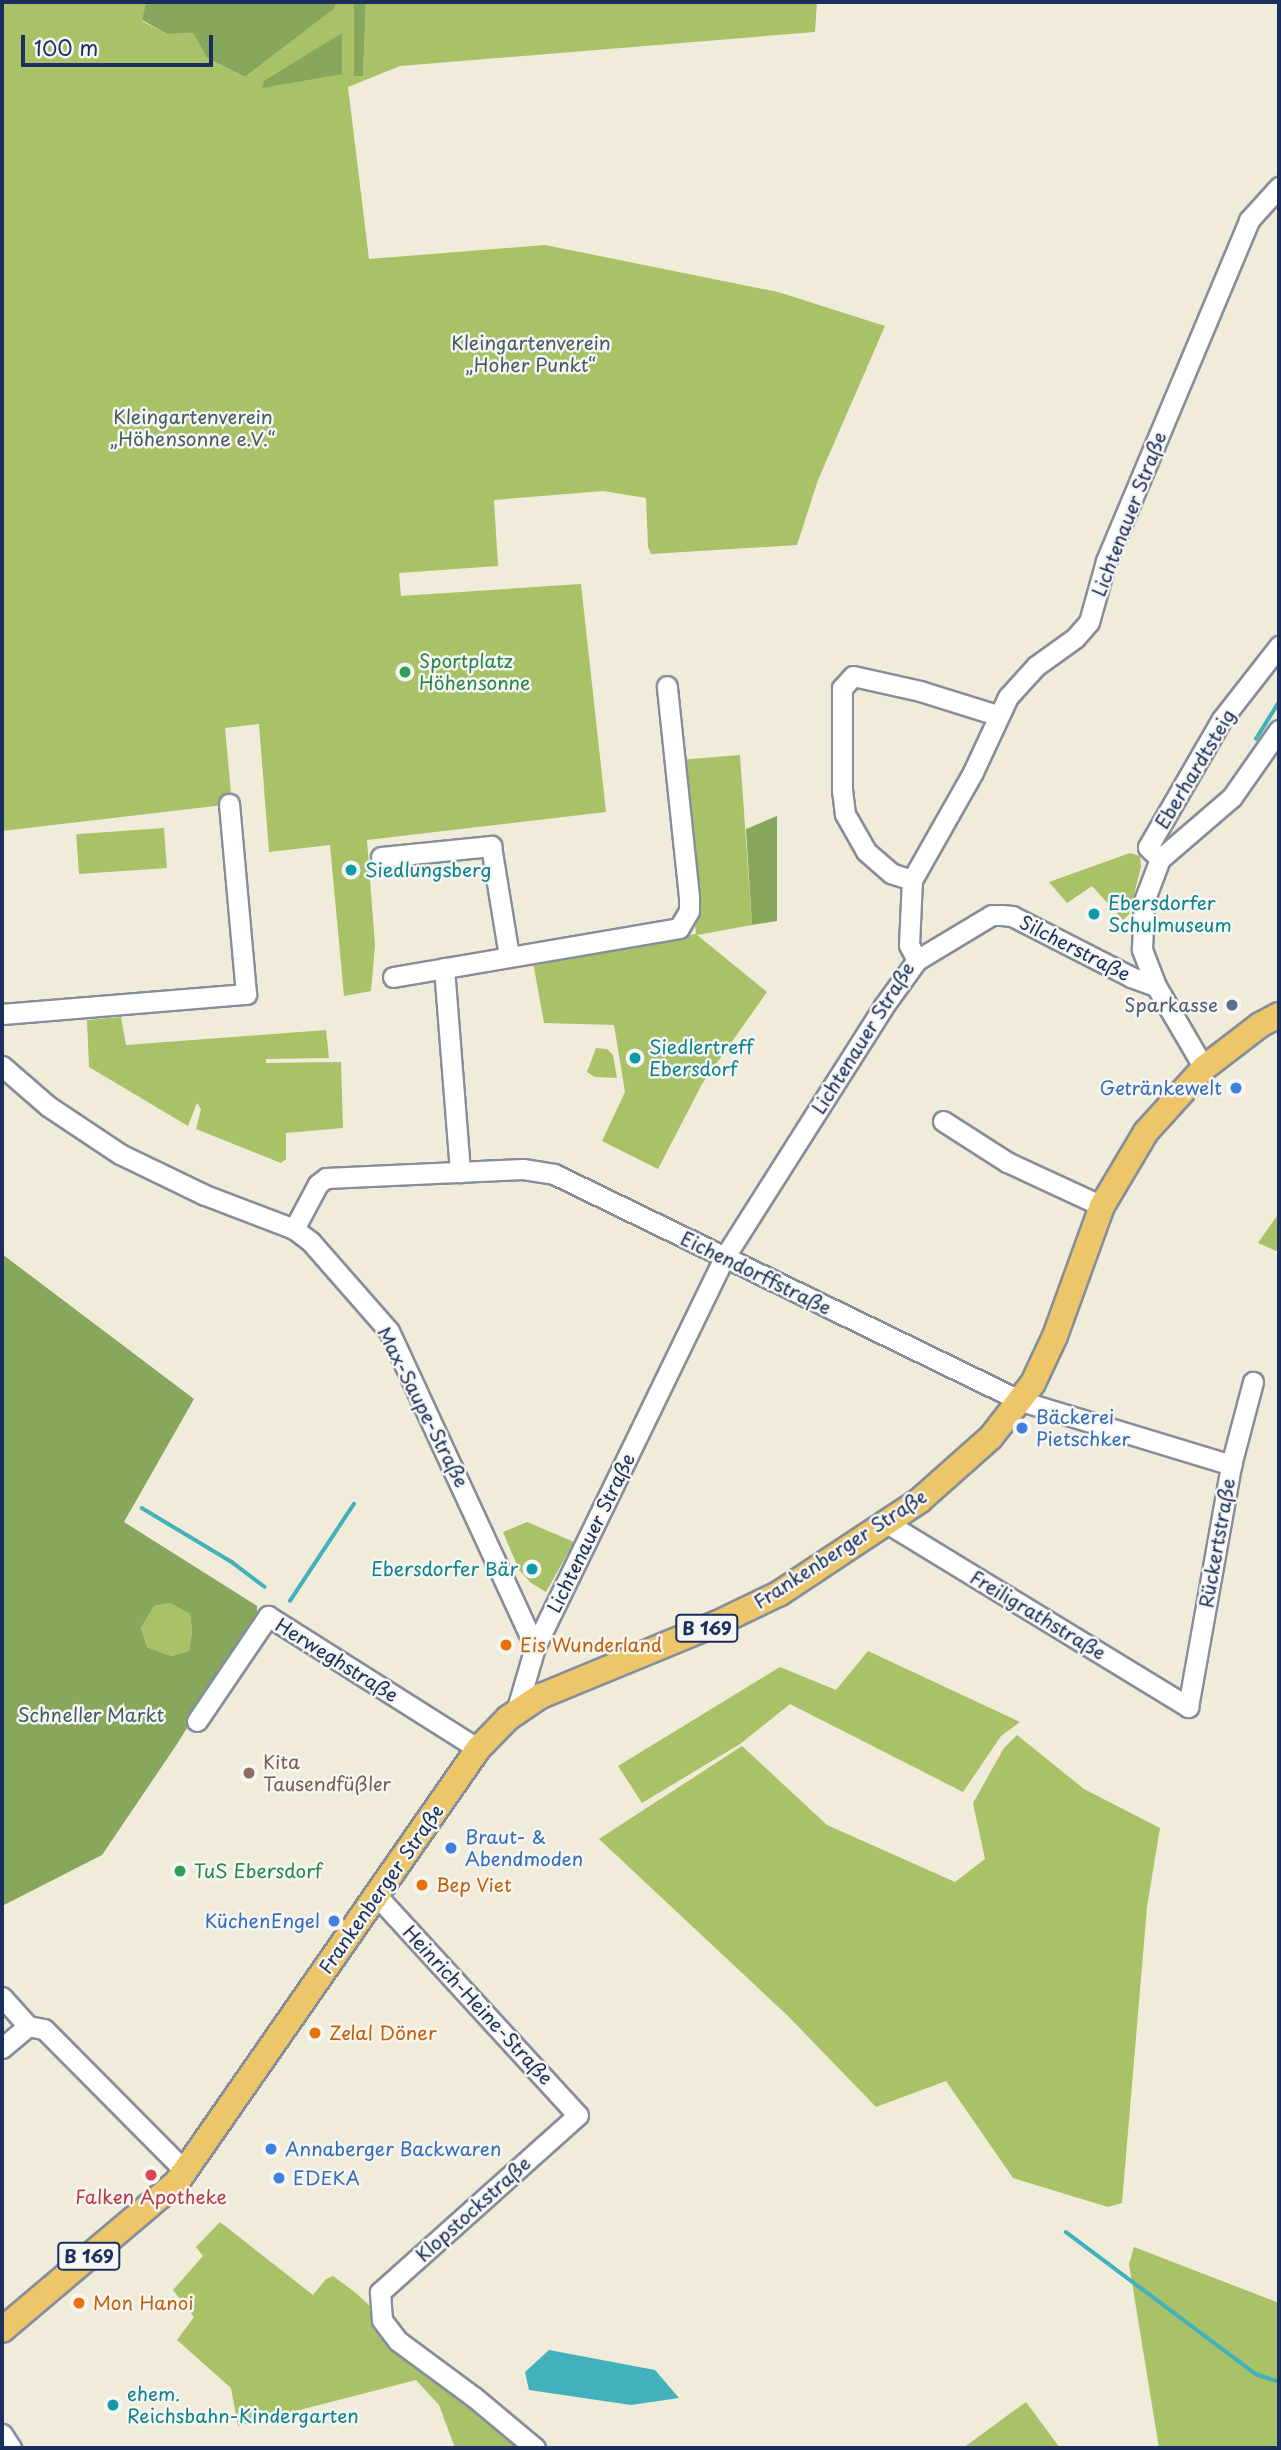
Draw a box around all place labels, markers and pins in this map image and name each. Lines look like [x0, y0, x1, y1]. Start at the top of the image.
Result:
place label: Sportplatz Höhensonne [419, 650, 530, 694]
marker: Sportplatz Höhensonne [397, 664, 413, 680]
place label: Siedlungsberg [365, 859, 492, 881]
marker: Siedlungsberg [343, 862, 359, 878]
place label: Ebersdorfer Schulmuseum [1108, 892, 1232, 936]
marker: Ebersdorfer Schulmuseum [1086, 906, 1102, 922]
place label: Sparkasse [1124, 994, 1218, 1016]
marker: Sparkasse [1224, 997, 1240, 1013]
place label: Siedlertreff Ebersdorf [649, 1036, 754, 1080]
marker: Siedlertreff Ebersdorf [627, 1050, 643, 1066]
place label: Getränkewelt [1099, 1077, 1222, 1099]
marker: Getränkewelt [1228, 1080, 1244, 1096]
place label: Bäckerei Pietschker [1036, 1406, 1130, 1450]
marker: Bäckerei Pietschker [1014, 1420, 1030, 1436]
place label: Ebersdorfer Bär [371, 1558, 518, 1580]
marker: Ebersdorfer Bär [524, 1561, 540, 1577]
place label: Eis Wunderland [520, 1634, 663, 1656]
marker: Eis Wunderland [498, 1637, 514, 1653]
place label: Kita Tausendfüßler [263, 1751, 391, 1795]
marker: Kita Tausendfüßler [241, 1765, 257, 1781]
place label: Braut- & Abendmoden [465, 1826, 583, 1870]
marker: Braut- & Abendmoden [443, 1840, 459, 1856]
place label: TuS Ebersdorf [194, 1860, 323, 1882]
marker: TuS Ebersdorf [172, 1863, 188, 1879]
place label: Bep Viet [436, 1874, 512, 1896]
marker: Bep Viet [414, 1877, 430, 1893]
place label: KüchenEngel [205, 1910, 320, 1932]
marker: KüchenEngel [326, 1913, 342, 1929]
place label: Zelal Döner [329, 2022, 437, 2044]
marker: Zelal Döner [307, 2025, 323, 2041]
place label: Annaberger Backwaren [285, 2138, 502, 2160]
marker: Annaberger Backwaren [263, 2141, 279, 2157]
marker: Falken Apotheke [143, 2167, 159, 2183]
place label: EDEKA [293, 2167, 360, 2189]
marker: EDEKA [271, 2170, 287, 2186]
place label: Falken Apotheke [74, 2186, 228, 2208]
place label: Mon Hanoi [93, 2292, 193, 2314]
marker: Mon Hanoi [71, 2295, 87, 2311]
place label: ehem. Reichsbahn-Kindergarten [127, 2383, 359, 2427]
marker: ehem. Reichsbahn-Kindergarten [105, 2397, 121, 2413]

